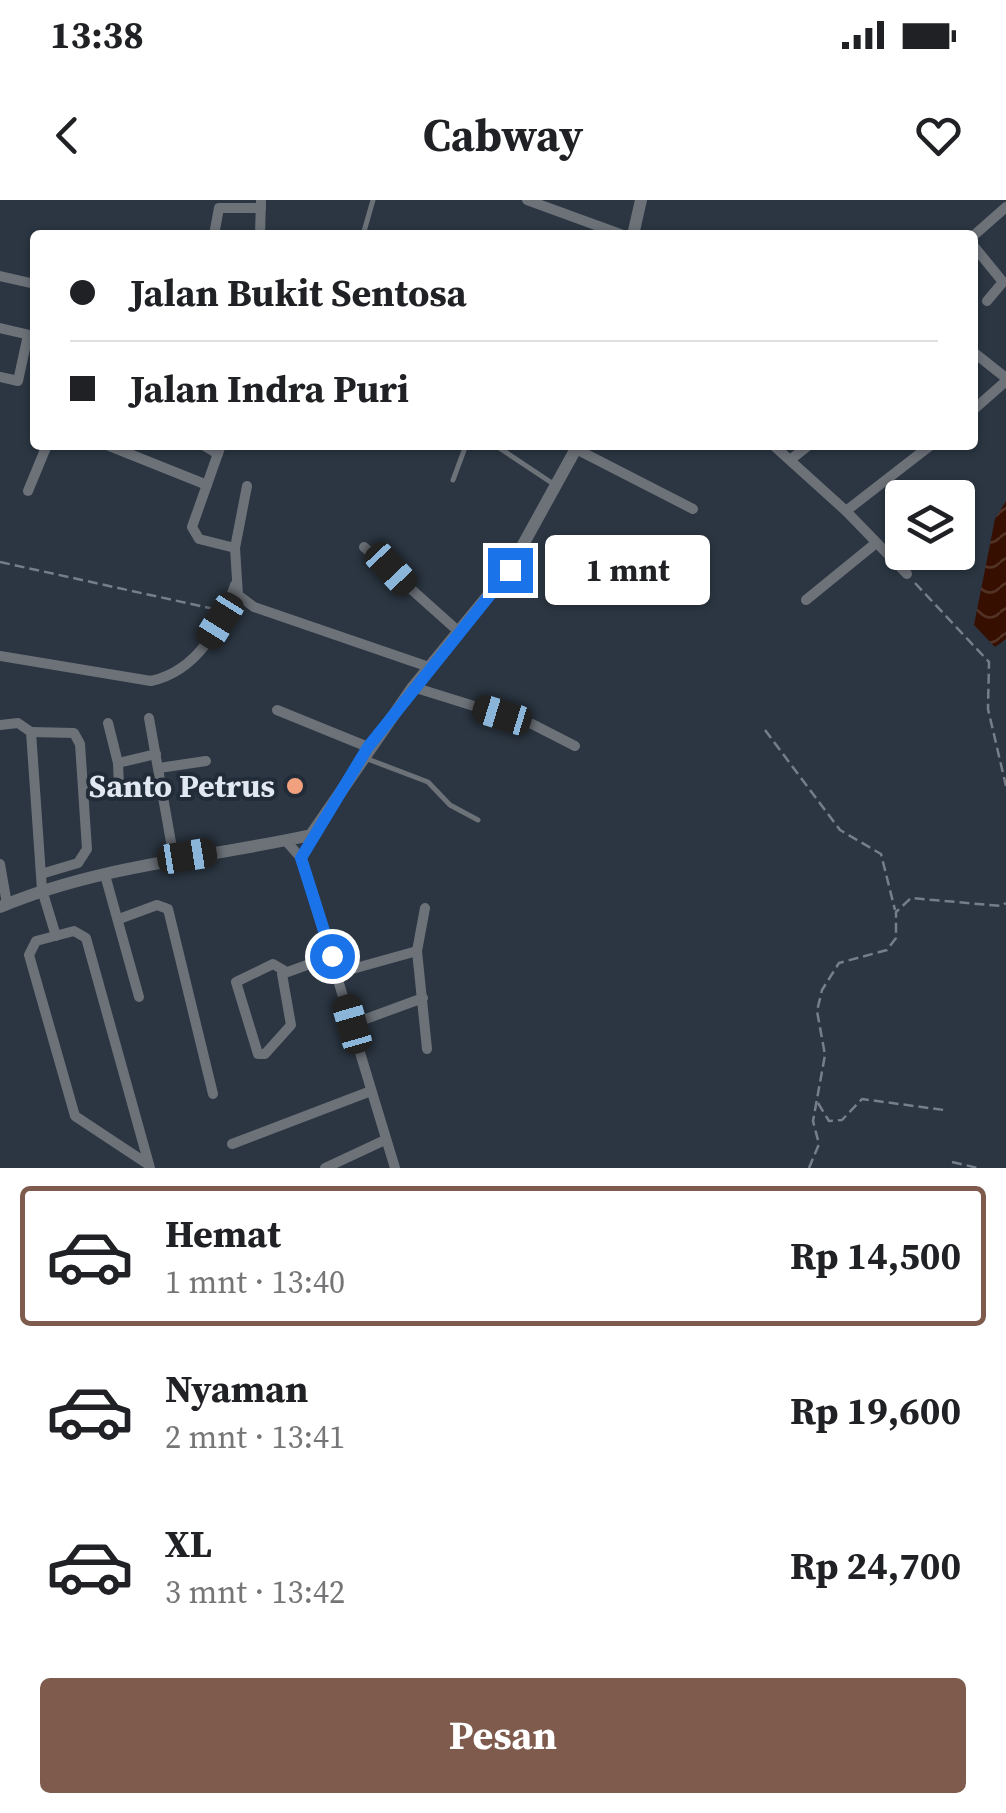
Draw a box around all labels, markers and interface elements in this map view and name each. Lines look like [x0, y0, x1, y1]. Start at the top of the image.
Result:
text: 13:38 [50, 9, 144, 61]
text: Cabway [423, 104, 583, 166]
icon: back [40, 108, 95, 163]
icon: heart [911, 108, 966, 163]
text: Jalan Bukit Sentosa [130, 267, 467, 319]
text: Jalan Indra Puri [130, 363, 409, 415]
map controls [885, 480, 975, 570]
button: layers [885, 480, 975, 570]
callout: 1 mnt [545, 535, 710, 605]
car [360, 537, 422, 601]
route end [488, 548, 533, 593]
text: 1 mnt [585, 548, 670, 592]
car [191, 588, 249, 654]
car [469, 692, 535, 738]
place label: Santo Petrus [89, 764, 275, 808]
marker: Santo Petrus [284, 775, 306, 797]
car [155, 836, 219, 876]
route start [310, 934, 355, 979]
car [329, 991, 375, 1057]
text: Hemat [165, 1208, 281, 1260]
icon: car [45, 1211, 135, 1301]
text: Rp 14,500 [790, 1230, 961, 1282]
text: 1 mnt · 13:40 [165, 1260, 345, 1304]
text: Nyaman [165, 1363, 309, 1415]
icon: car [45, 1366, 135, 1456]
text: Rp 19,600 [790, 1385, 961, 1437]
text: 2 mnt · 13:41 [165, 1415, 345, 1459]
text: XL [165, 1518, 212, 1570]
icon: car [45, 1521, 135, 1611]
text: Rp 24,700 [790, 1540, 961, 1592]
text: 3 mnt · 13:42 [165, 1570, 345, 1614]
button: Pesan [40, 1678, 966, 1793]

